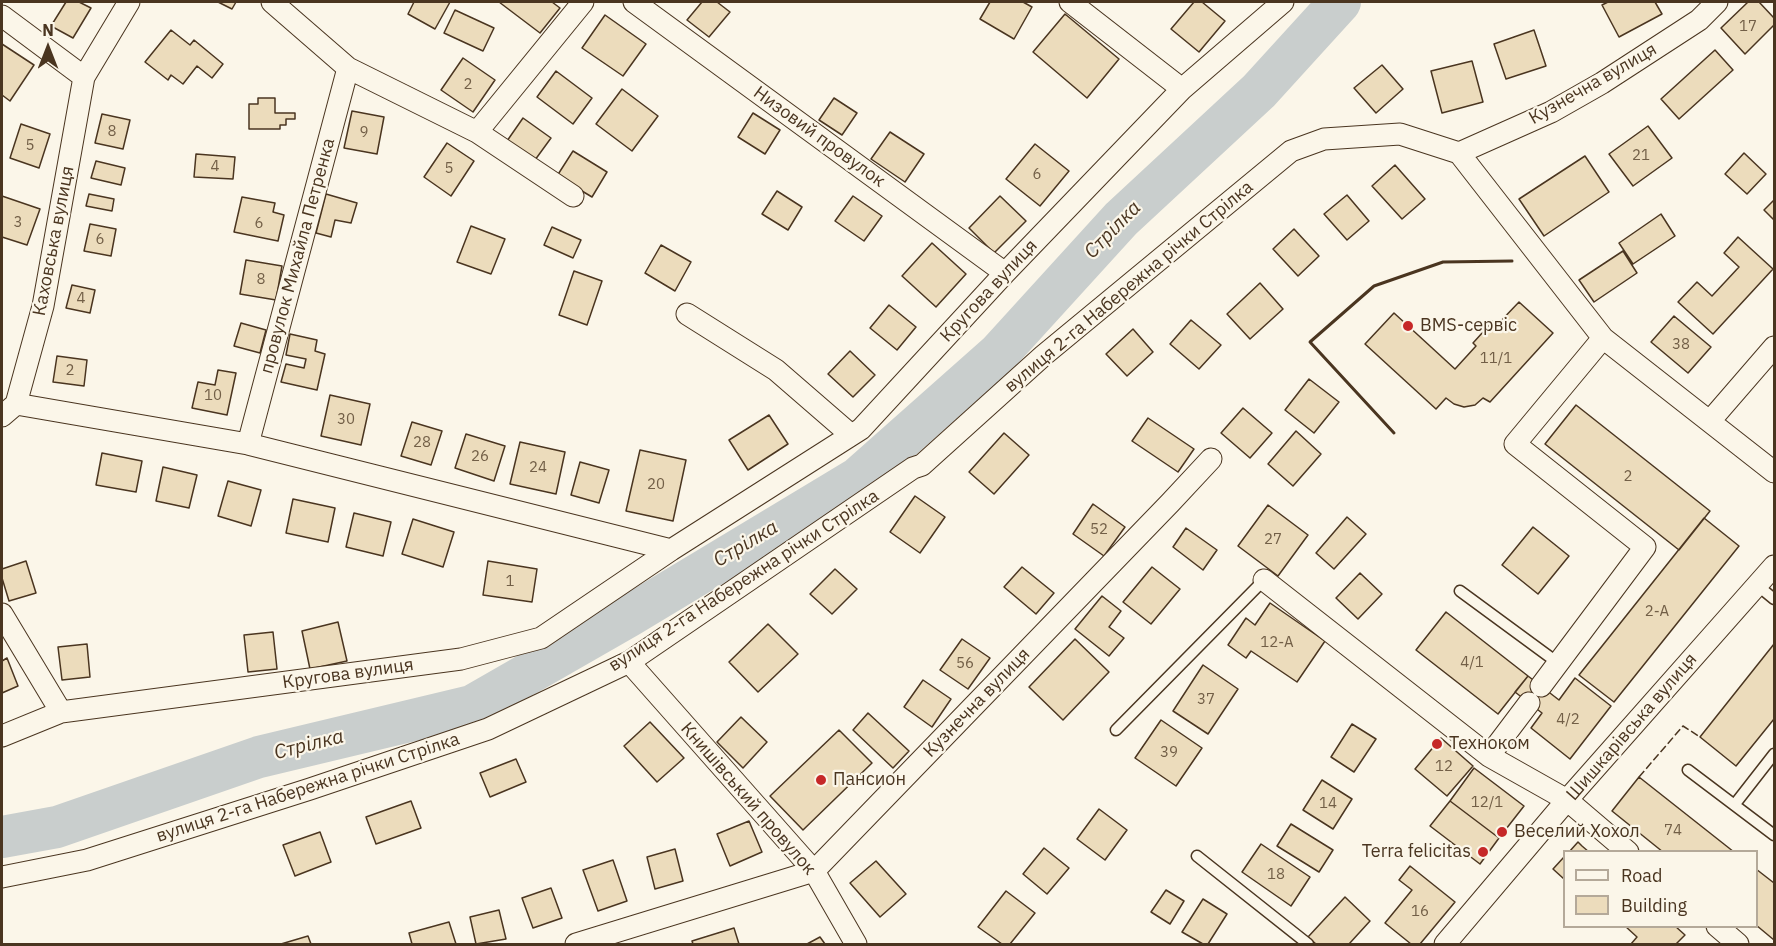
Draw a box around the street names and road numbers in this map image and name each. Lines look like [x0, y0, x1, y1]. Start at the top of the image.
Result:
street label: Кузнечна вулиця [1525, 39, 1661, 129]
street label: Низовий провулок [749, 82, 889, 192]
street label: провулок Михайла Петренка [256, 136, 340, 376]
street label: Каховська вулиця [29, 164, 79, 318]
street label: вулиця 2-га Набережна річки Стрілка [1000, 177, 1258, 397]
street label: Кругова вулиця [936, 235, 1042, 347]
street label: вулиця 2-га Набережна річки Стрілка [605, 485, 883, 677]
street label: Кузнечна вулиця [919, 644, 1035, 762]
street label: Шишкарівська вулиця [1562, 649, 1702, 805]
street label: Кругова вулиця [281, 654, 415, 694]
street label: Книшівський провулок [676, 718, 820, 880]
street label: вулиця 2-га Набережна річки Стрілка [154, 729, 462, 847]

